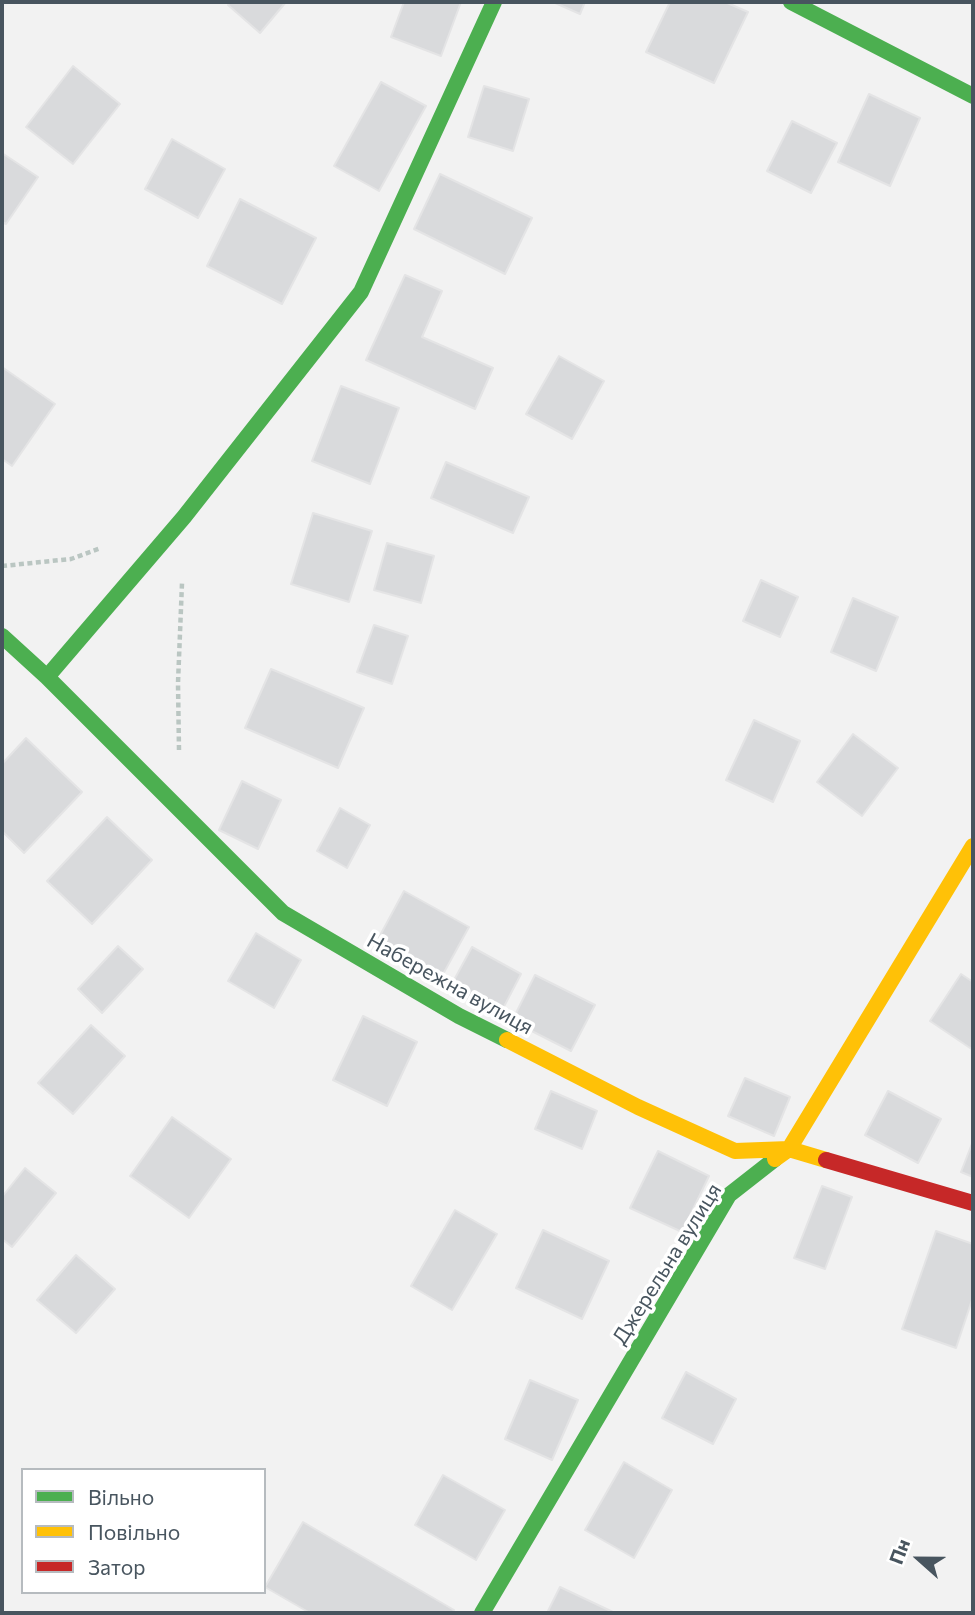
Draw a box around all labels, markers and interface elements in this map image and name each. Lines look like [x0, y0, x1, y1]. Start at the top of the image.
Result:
street label: Набережна вулиця [363, 928, 537, 1040]
street label: Джерельна вулиця [607, 1179, 727, 1349]
legend [21, 1468, 266, 1594]
text: Вільно [88, 1484, 154, 1509]
text: Повільно [88, 1519, 180, 1544]
north arrow [884, 1524, 954, 1594]
text: Пн [884, 1535, 914, 1567]
text: Затор [88, 1554, 145, 1579]

